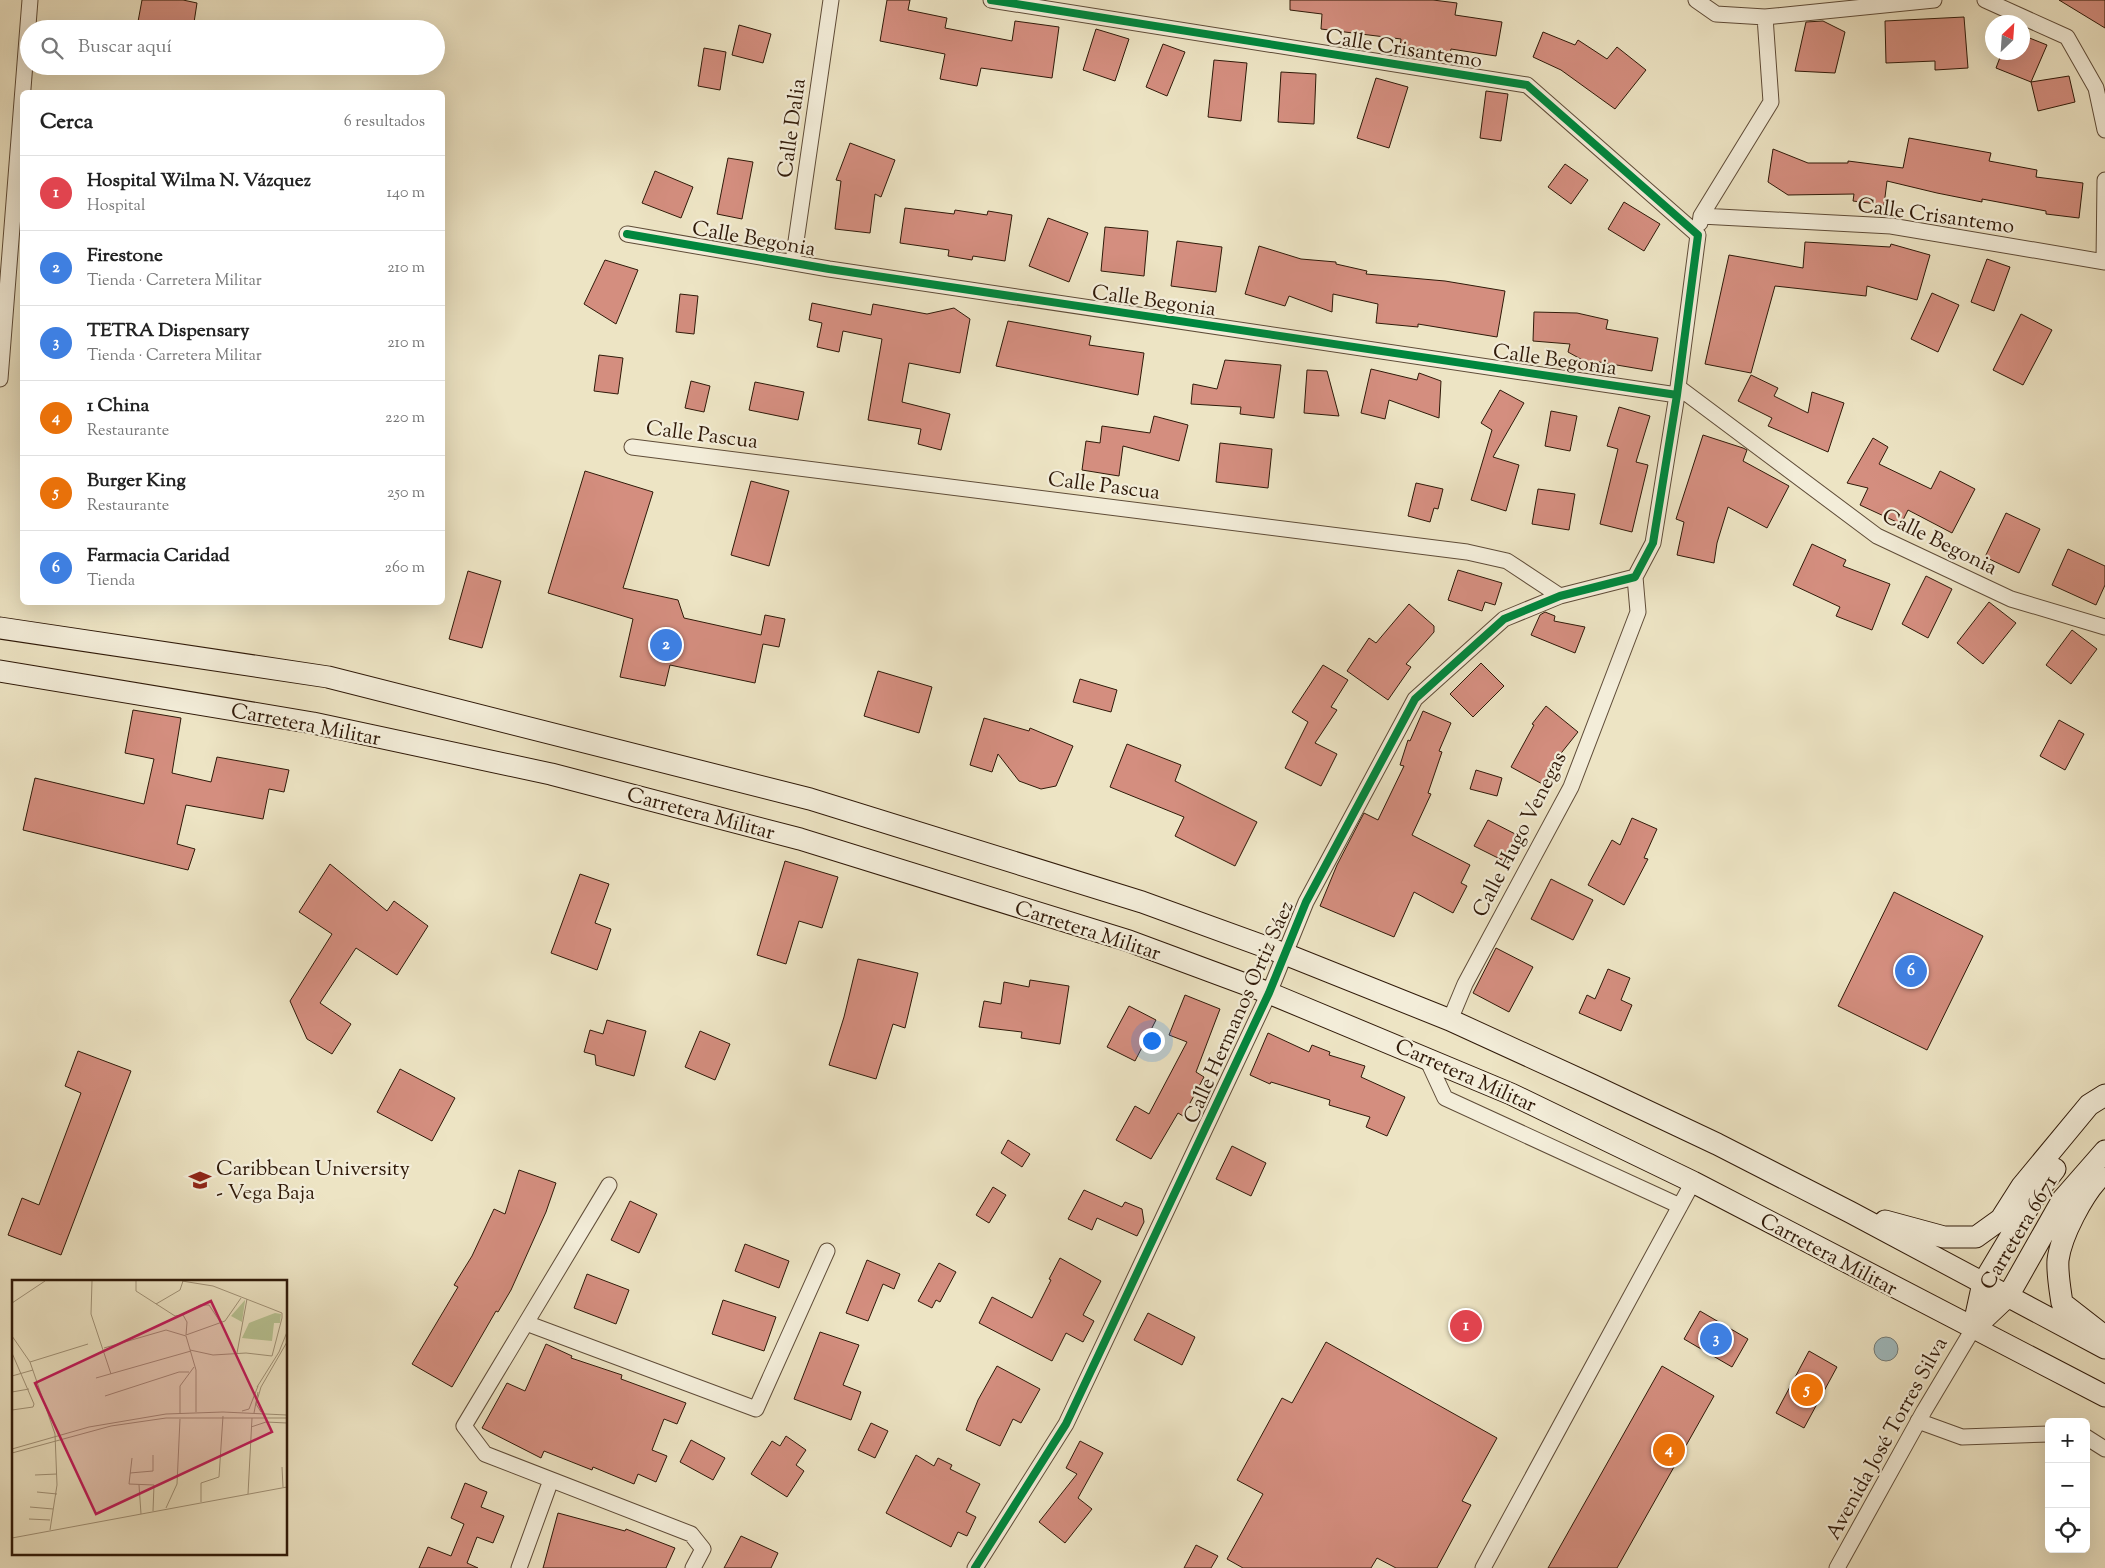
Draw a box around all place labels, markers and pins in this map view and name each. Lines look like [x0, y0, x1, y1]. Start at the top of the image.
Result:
pin: 2 [650, 626, 682, 664]
pin: 6 [1895, 952, 1927, 990]
place label: Caribbean University - Vega Baja [216, 1155, 410, 1209]
school or university icon: Caribbean University - Vega Baja [187, 1167, 213, 1193]
pin: 1 [1450, 1307, 1482, 1345]
pin: 3 [1700, 1320, 1732, 1358]
pin: 5 [1791, 1371, 1823, 1409]
pin: 4 [1653, 1431, 1685, 1469]

